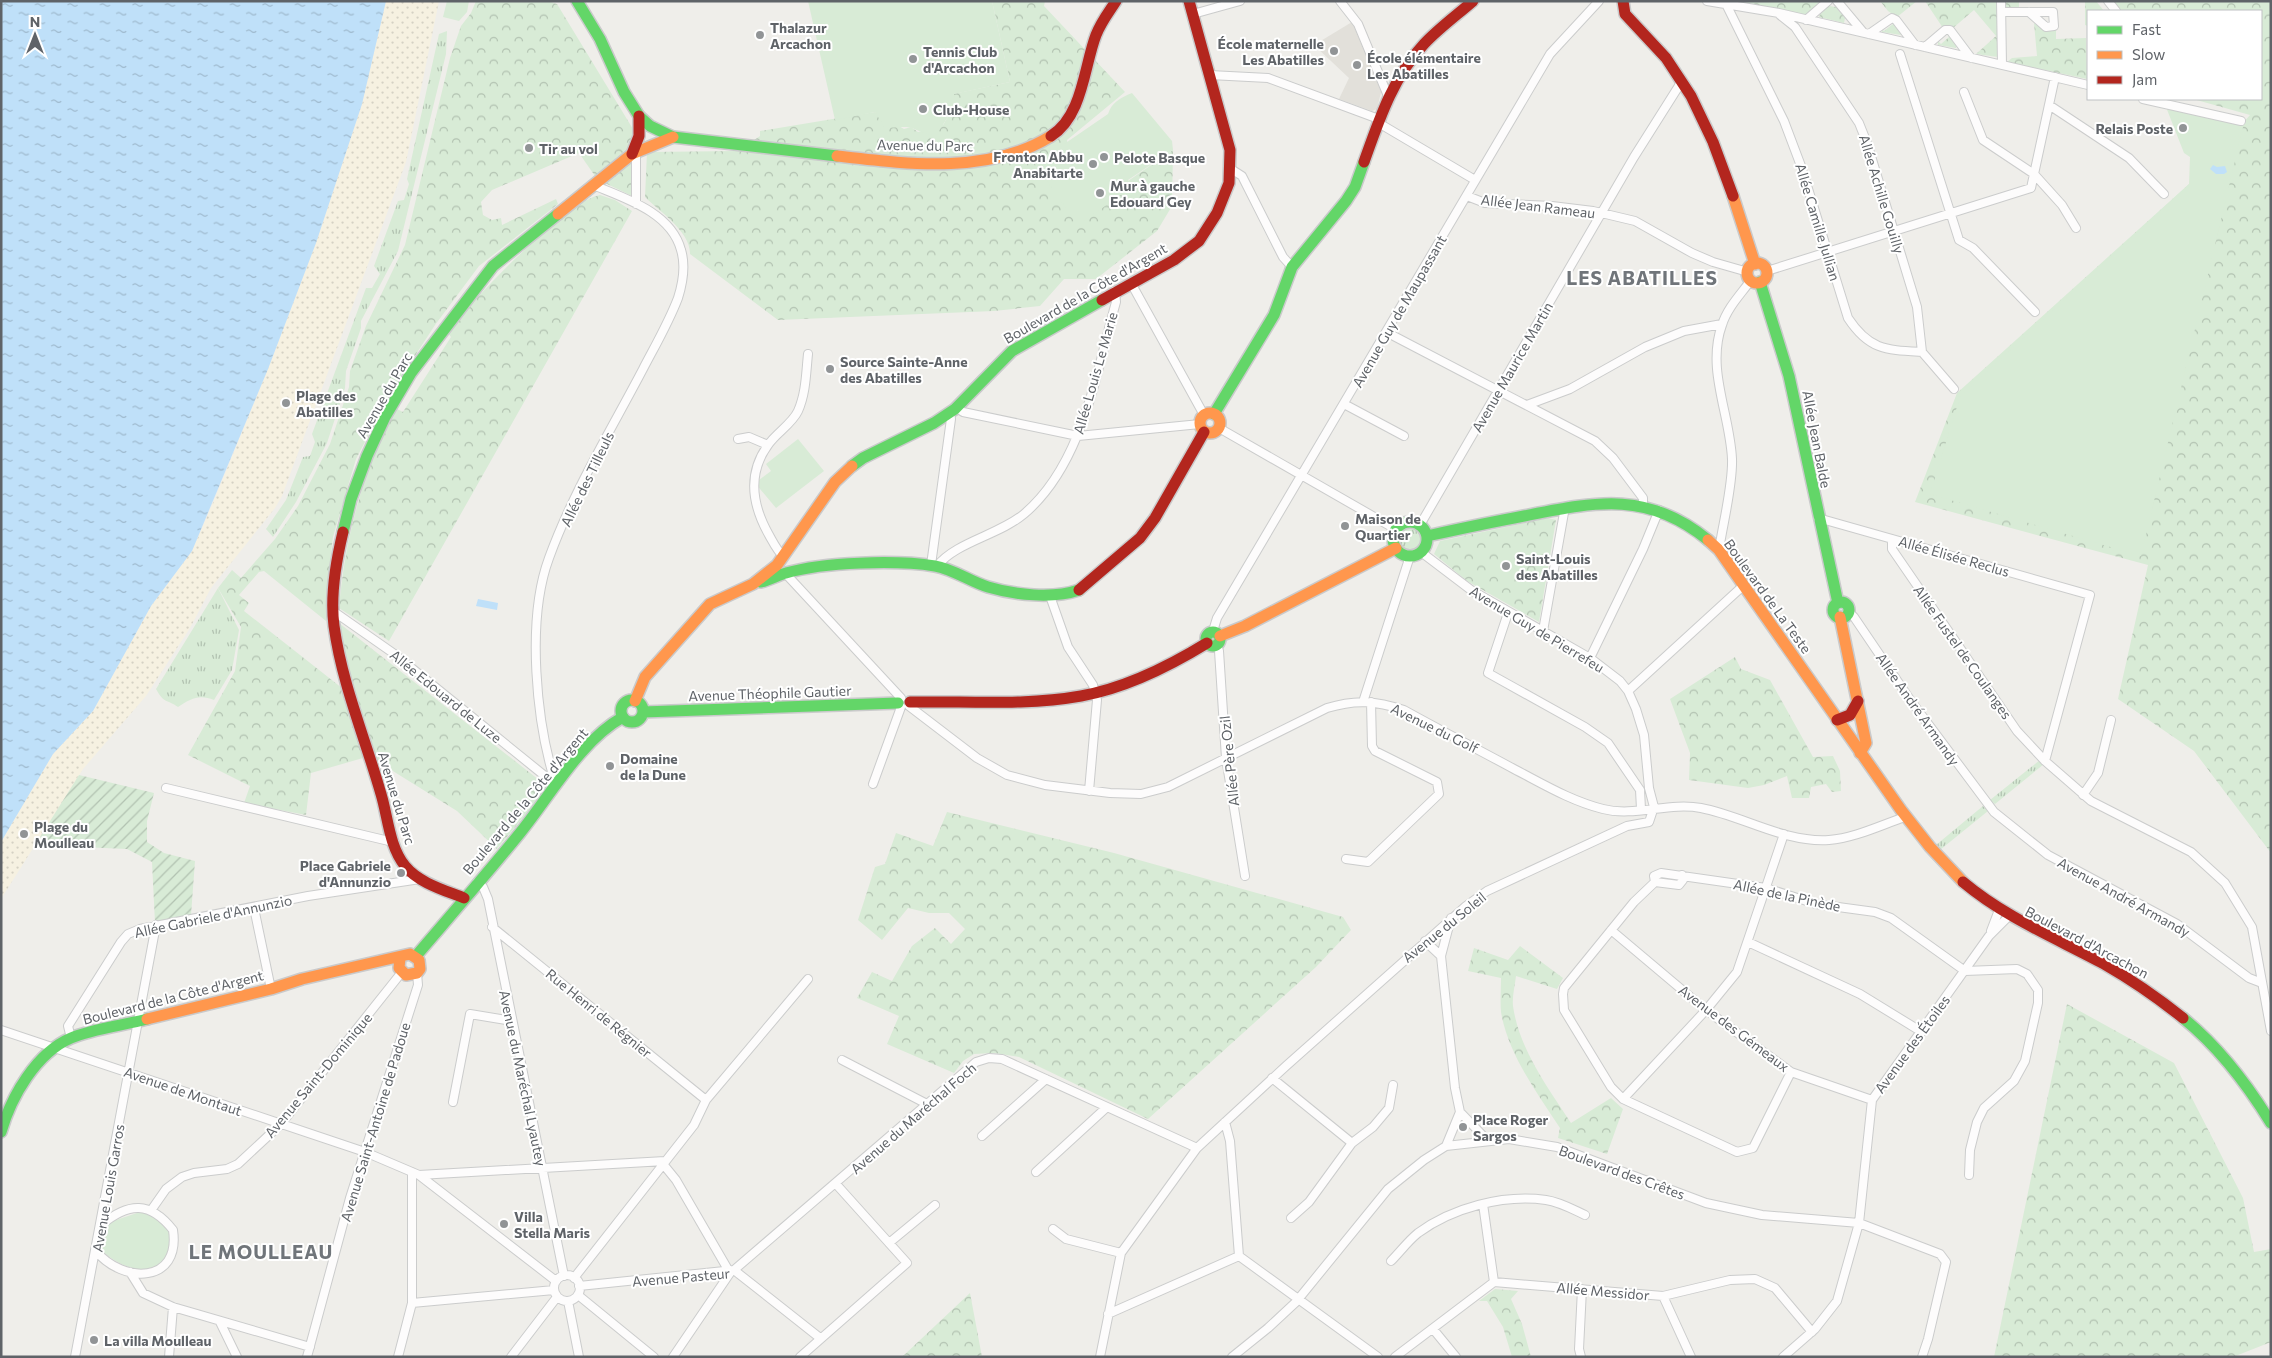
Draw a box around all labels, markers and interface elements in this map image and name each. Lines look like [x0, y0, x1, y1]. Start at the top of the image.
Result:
north arrow [10, 10, 60, 60]
legend [2087, 10, 2262, 100]
text: N [30, 13, 40, 30]
place label: Thalazur Arcachon [770, 19, 831, 52]
text: Fast [2132, 20, 2161, 38]
marker: Thalazur Arcachon [754, 29, 766, 41]
place label: École maternelle Les Abatilles [1218, 35, 1324, 68]
place label: Tennis Club d'Arcachon [923, 43, 997, 76]
marker: École maternelle Les Abatilles [1328, 45, 1340, 57]
text: Slow [2132, 45, 2165, 63]
place label: École élémentaire Les Abatilles [1367, 49, 1481, 82]
marker: Tennis Club d'Arcachon [907, 53, 919, 65]
marker: École élémentaire Les Abatilles [1351, 59, 1363, 71]
text: Jam [2132, 70, 2157, 88]
place label: Club-House [933, 101, 1009, 118]
marker: Club-House [917, 103, 929, 115]
place label: Relais Poste [2095, 120, 2173, 137]
marker: Relais Poste [2177, 122, 2189, 134]
street label: Allée Achille Gouilly [1856, 132, 1908, 256]
street label: Avenue du Parc [877, 136, 973, 154]
place label: Tir au vol [539, 140, 598, 157]
marker: Tir au vol [523, 142, 535, 154]
place label: Fronton Abbu Anabitarte [993, 148, 1083, 181]
place label: Pelote Basque [1114, 149, 1205, 166]
marker: Pelote Basque [1098, 151, 1110, 163]
marker: Fronton Abbu Anabitarte [1087, 158, 1099, 170]
street label: Allée Camille Jullian [1792, 161, 1844, 283]
place label: Mur à gauche Edouard Gey [1110, 177, 1195, 210]
marker: Mur à gauche Edouard Gey [1094, 187, 1106, 199]
street label: Allée Jean Rameau [1480, 191, 1596, 221]
street label: Avenue Guy de Maupassant [1348, 231, 1450, 390]
street label: Boulevard de la Côte d'Argent [1000, 239, 1170, 347]
district label: LES ABATILLES [1566, 266, 1718, 289]
street label: Avenue Maurice Martin [1468, 299, 1556, 435]
street label: Allée Louis Le Marie [1069, 310, 1121, 436]
street label: Avenue du Parc [353, 349, 415, 441]
place label: Source Sainte-Anne des Abatilles [840, 353, 968, 386]
marker: Source Sainte-Anne des Abatilles [824, 363, 836, 375]
place label: Plage des Abatilles [296, 387, 356, 420]
street label: Allée Jean Balde [1799, 389, 1835, 489]
marker: Plage des Abatilles [280, 397, 292, 409]
street label: Allée des Tilleuls [557, 429, 617, 529]
place label: Maison de Quartier [1355, 510, 1421, 543]
marker: Maison de Quartier [1339, 520, 1351, 532]
street label: Allée Élisée Reclus [1897, 532, 2011, 580]
street label: Boulevard de La Teste [1721, 535, 1815, 657]
place label: Saint-Louis des Abatilles [1516, 550, 1598, 583]
marker: Saint-Louis des Abatilles [1500, 560, 1512, 572]
street label: Avenue Guy de Pierrefeu [1467, 582, 1607, 676]
street label: Allée Fustel de Coulanges [1910, 582, 2016, 722]
street label: Allée Edouard de Luze [387, 646, 505, 746]
street label: Allée André Armandy [1873, 649, 1963, 769]
street label: Avenue Théophile Gautier [688, 682, 852, 704]
street label: Avenue du Golf [1388, 699, 1482, 757]
street label: Allée Père Ozil [1216, 715, 1242, 807]
street label: Boulevard de la Côte d'Argent [459, 724, 591, 878]
street label: Avenue du Parc [375, 749, 419, 847]
place label: Domaine de la Dune [620, 750, 686, 783]
marker: Domaine de la Dune [604, 760, 616, 772]
place label: Plage du Moulleau [34, 818, 94, 851]
marker: Plage du Moulleau [18, 828, 30, 840]
street label: Avenue André Armandy [2055, 854, 2193, 940]
place label: Place Gabriele d'Annunzio [300, 857, 391, 890]
marker: Place Gabriele d'Annunzio [395, 867, 407, 879]
street label: Allée de la Pinède [1732, 875, 1842, 915]
street label: Avenue du Soleil [1399, 888, 1489, 966]
street label: Allée Gabriele d'Annunzio [133, 891, 293, 941]
street label: Boulevard d'Arcachon [2022, 902, 2152, 982]
street label: Rue Henri de Régnier [543, 965, 656, 1061]
street label: Boulevard de la Côte d'Argent [81, 966, 265, 1028]
street label: Avenue des Gémeaux [1675, 981, 1793, 1075]
street label: Avenue du Maréchal Lyautey [496, 988, 550, 1168]
street label: Avenue des Étoiles [1871, 992, 1953, 1096]
street label: Avenue Saint-Dominique [261, 1009, 375, 1141]
street label: Avenue Saint-Antoine de Padoue [337, 1020, 413, 1224]
street label: Avenue du Maréchal Foch [847, 1059, 979, 1177]
street label: Avenue de Montaut [122, 1063, 245, 1119]
place label: Place Roger Sargos [1473, 1111, 1549, 1144]
marker: Place Roger Sargos [1457, 1121, 1469, 1133]
street label: Avenue Louis Garros [88, 1123, 128, 1253]
street label: Boulevard des Crêtes [1557, 1141, 1687, 1203]
place label: Villa Stella Maris [514, 1208, 591, 1241]
marker: Villa Stella Maris [498, 1218, 510, 1230]
district label: LE MOULLEAU [189, 1240, 333, 1263]
street label: Avenue Pasteur [631, 1264, 731, 1290]
street label: Allée Messidor [1556, 1278, 1651, 1304]
place label: La villa Moulleau [104, 1332, 211, 1349]
marker: La villa Moulleau [88, 1334, 100, 1346]

